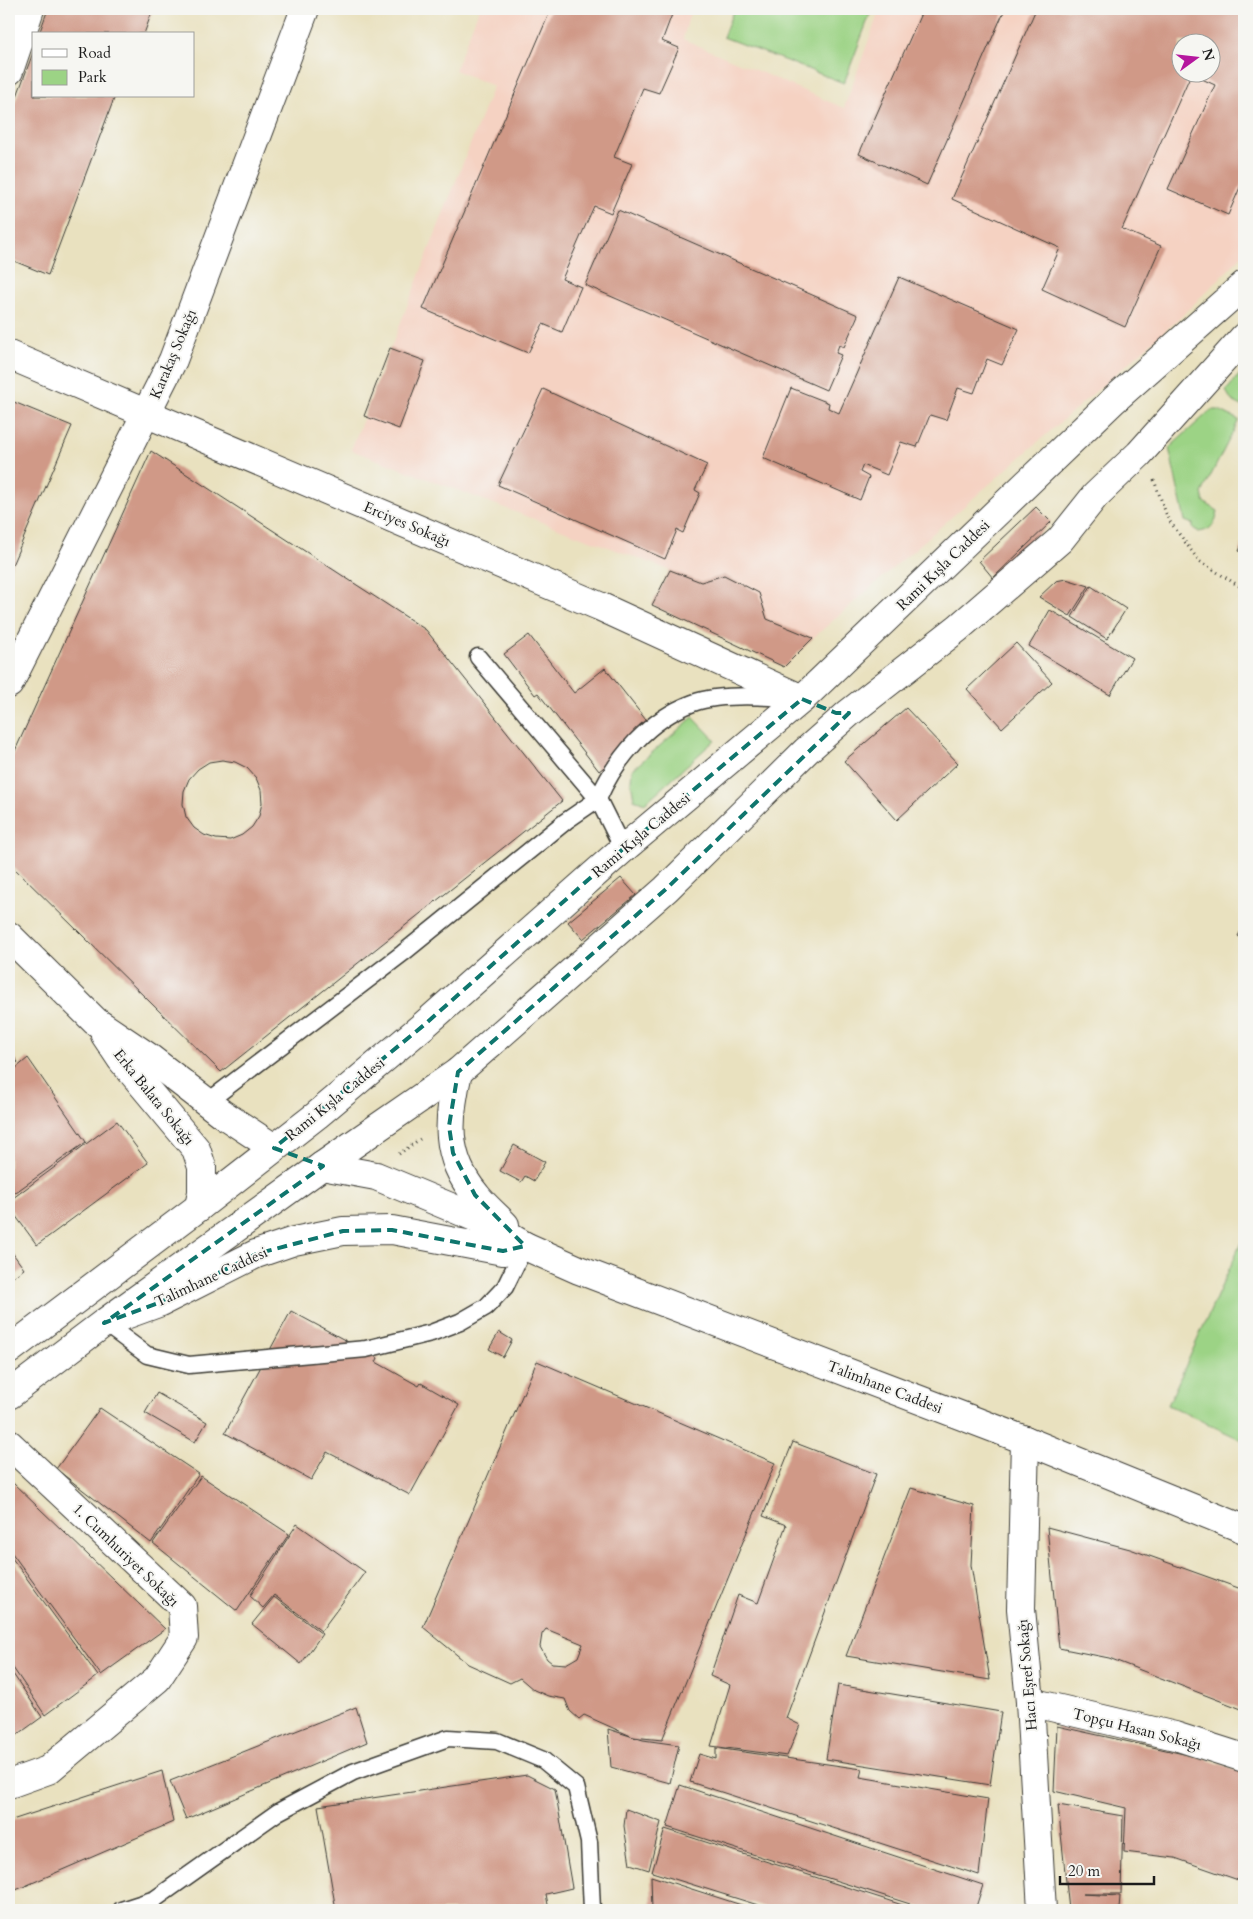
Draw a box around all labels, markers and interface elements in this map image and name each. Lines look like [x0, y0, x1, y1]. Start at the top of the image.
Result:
legend [32, 32, 195, 98]
north arrow [1170, 32, 1220, 82]
text: Road [78, 43, 111, 63]
text: N [1197, 46, 1219, 63]
text: Park [78, 67, 107, 87]
street label: Karakaş Sokağı [145, 306, 201, 402]
street label: Erciyes Sokağı [361, 497, 453, 551]
street label: Rami Kışla Caddesi [892, 515, 994, 615]
street label: Rami Kışla Caddesi [588, 788, 694, 882]
street label: Erka Balata Sokağı [109, 1045, 199, 1149]
street label: Rami Kışla Caddesi [281, 1053, 389, 1145]
street label: Talimhane Caddesi [151, 1242, 271, 1312]
street label: Talimhane Caddesi [824, 1356, 946, 1418]
street label: 1. Cumhuriyet Sokağı [69, 1499, 183, 1611]
street label: Hacı Eşref Sokağı [1012, 1618, 1042, 1732]
street label: Topçu Hasan Sokağı [1071, 1703, 1203, 1755]
scale bar [1060, 1854, 1154, 1886]
text: 20 m [1068, 1861, 1100, 1881]

